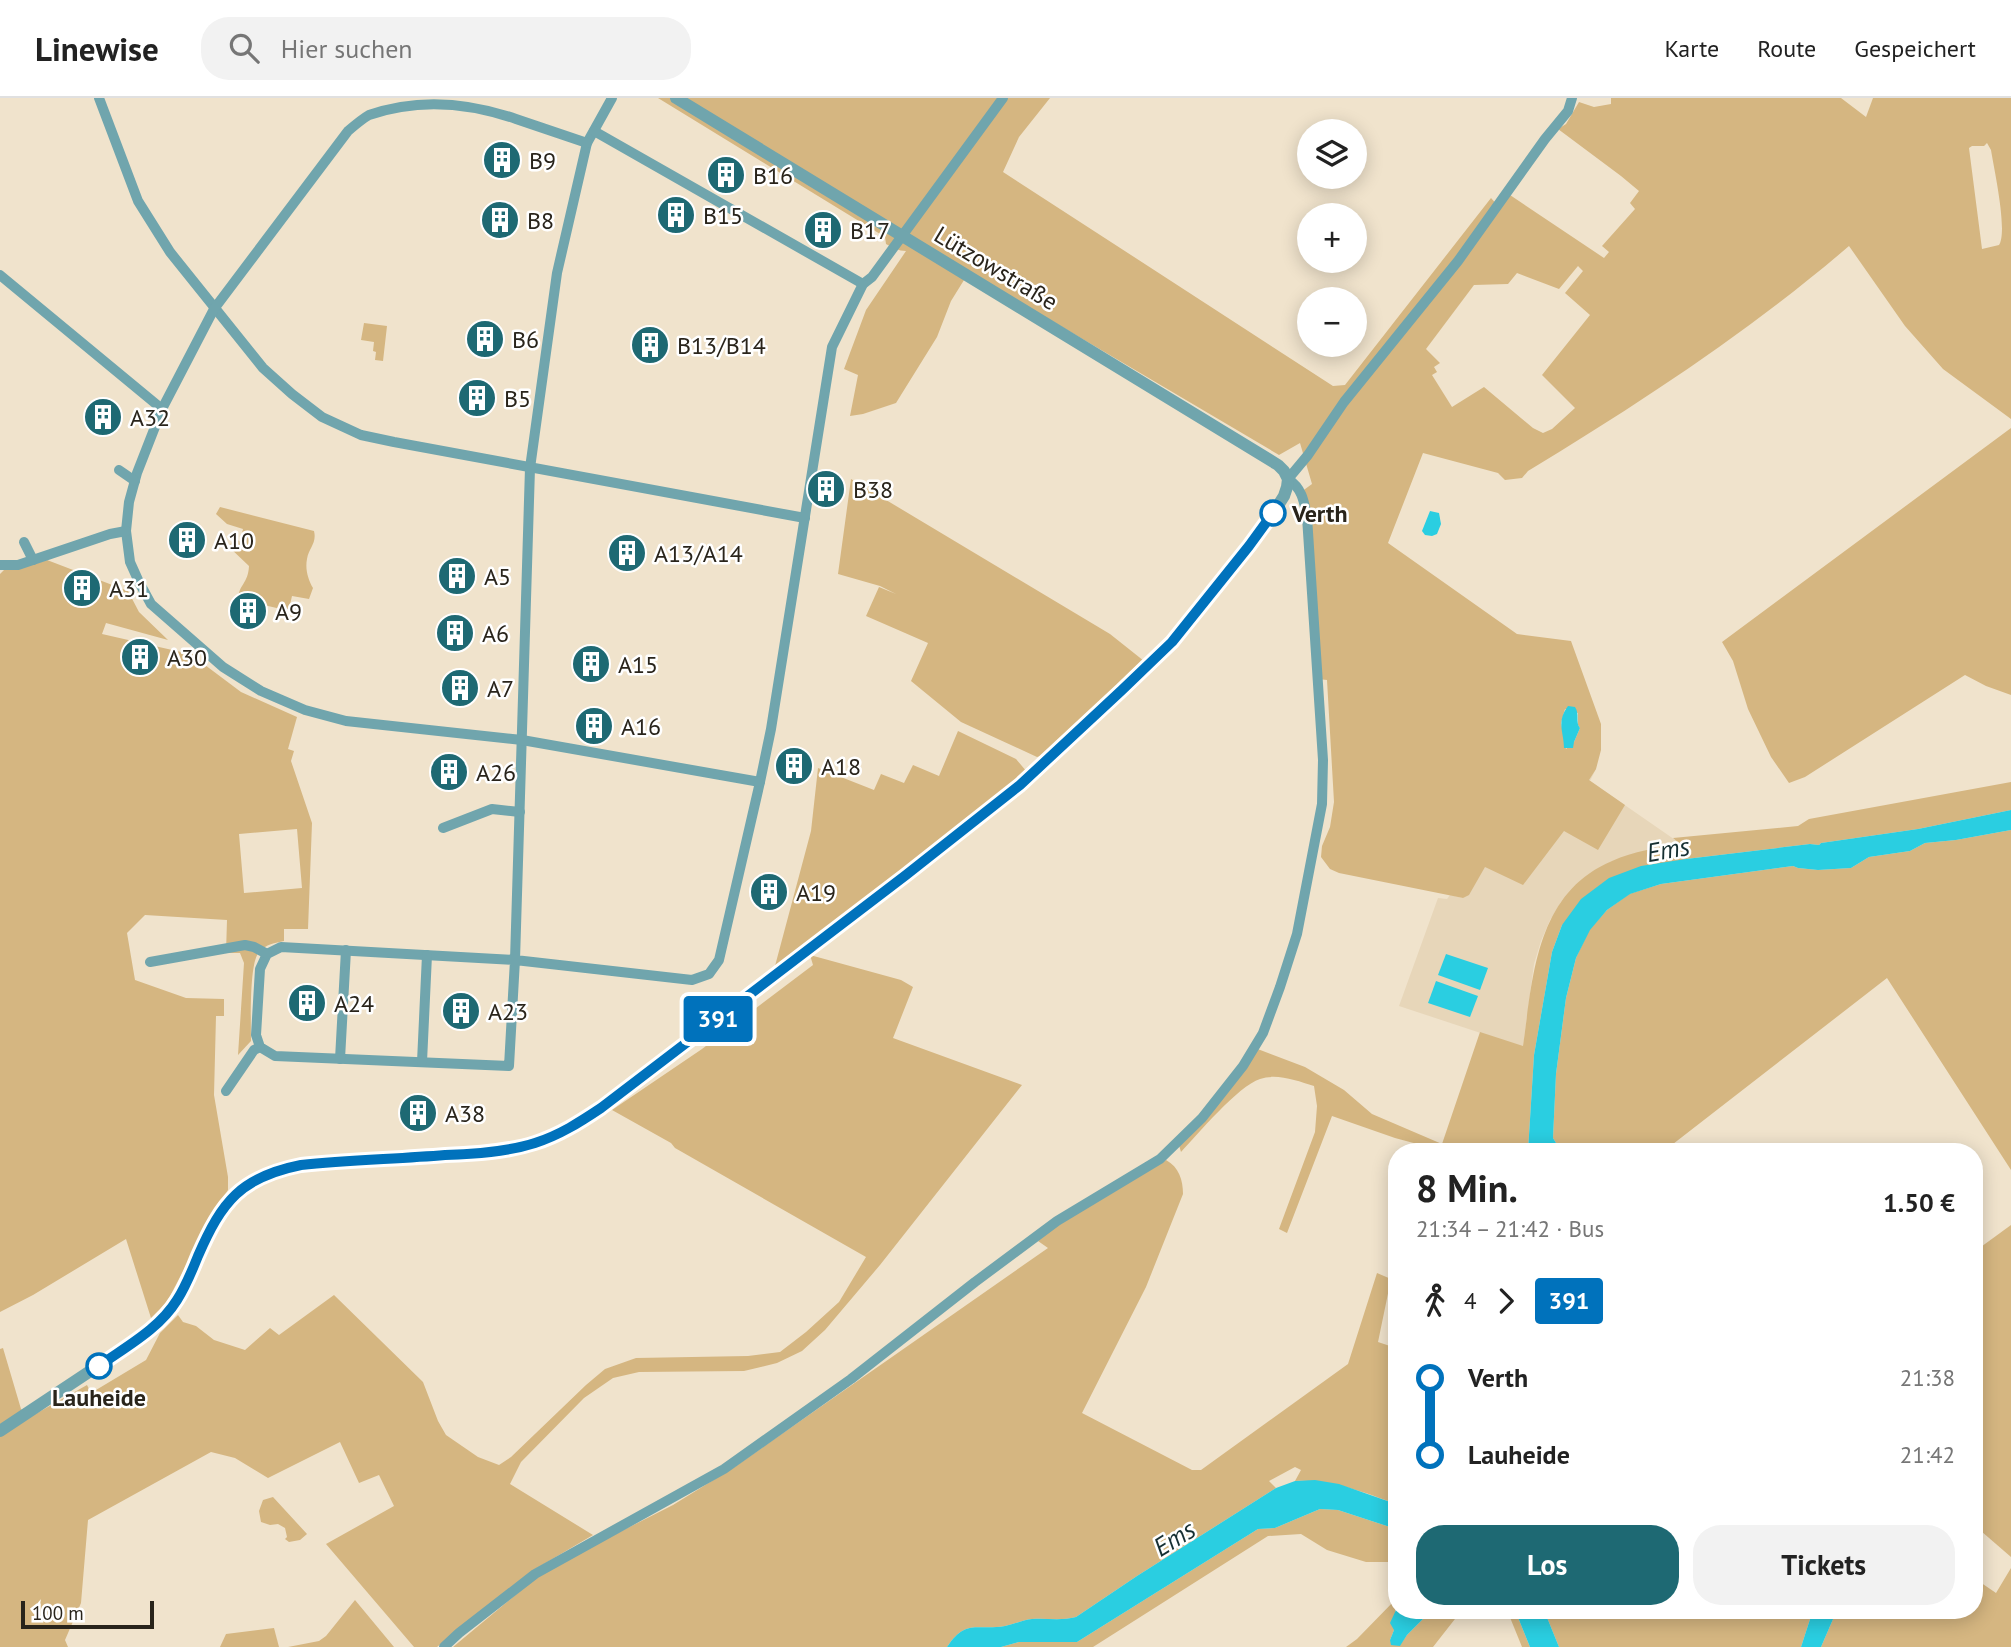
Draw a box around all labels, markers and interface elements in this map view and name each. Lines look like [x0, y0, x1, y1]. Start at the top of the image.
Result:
search box [201, 17, 691, 80]
text: Linewise [35, 27, 159, 70]
icon: search [225, 29, 263, 67]
text: Hier suchen [281, 32, 413, 65]
text: Karte [1664, 33, 1719, 64]
text: Route [1757, 33, 1816, 64]
text: Gespeichert [1854, 33, 1976, 64]
map controls [1297, 119, 1367, 357]
button: layers [1297, 119, 1367, 189]
building icon: B9 [481, 139, 523, 181]
place label: B9 [529, 145, 556, 176]
building icon: B16 [705, 154, 747, 196]
place label: B16 [753, 160, 793, 191]
building icon: B15 [655, 194, 697, 236]
building icon: B8 [479, 199, 521, 241]
place label: B15 [703, 200, 743, 231]
button: + [1297, 203, 1367, 273]
place label: B8 [527, 205, 554, 236]
building icon: B17 [802, 209, 844, 251]
place label: B17 [850, 215, 890, 246]
street label: Lützowstraße [929, 219, 1063, 317]
button: − [1297, 287, 1367, 357]
building icon: B6 [464, 318, 506, 360]
place label: B6 [512, 324, 539, 355]
building icon: B13/B14 [629, 324, 671, 366]
place label: B13/B14 [677, 330, 766, 361]
building icon: B5 [456, 377, 498, 419]
place label: B5 [504, 383, 531, 414]
building icon: A32 [82, 396, 124, 438]
place label: A32 [130, 402, 170, 433]
building icon: B38 [805, 468, 847, 510]
place label: B38 [853, 474, 893, 505]
place label: Verth [1291, 498, 1347, 529]
marker: Verth [1260, 500, 1286, 526]
building icon: A10 [166, 519, 208, 561]
place label: A10 [214, 525, 254, 556]
building icon: A13/A14 [606, 532, 648, 574]
place label: A13/A14 [654, 538, 743, 569]
building icon: A5 [436, 555, 478, 597]
place label: A5 [484, 561, 511, 592]
building icon: A31 [61, 567, 103, 609]
place label: A31 [109, 573, 149, 604]
building icon: A9 [227, 590, 269, 632]
place label: A9 [275, 596, 302, 627]
building icon: A6 [434, 612, 476, 654]
place label: A6 [482, 618, 509, 649]
building icon: A30 [119, 636, 161, 678]
place label: A30 [167, 642, 207, 673]
building icon: A15 [570, 643, 612, 685]
place label: A15 [618, 649, 658, 680]
building icon: A7 [439, 667, 481, 709]
place label: A7 [487, 673, 514, 704]
building icon: A16 [573, 705, 615, 747]
place label: A16 [621, 711, 661, 742]
building icon: A18 [773, 745, 815, 787]
building icon: A26 [428, 751, 470, 793]
place label: A18 [821, 751, 861, 782]
place label: A26 [476, 757, 516, 788]
water label: Ems [1644, 829, 1693, 869]
building icon: A19 [748, 871, 790, 913]
place label: A19 [796, 877, 836, 908]
building icon: A24 [286, 982, 328, 1024]
place label: A24 [334, 988, 374, 1019]
building icon: A23 [440, 990, 482, 1032]
place label: A23 [488, 996, 528, 1027]
line badge: 391 [678, 996, 758, 1042]
text: 391 [698, 1003, 738, 1034]
building icon: A38 [397, 1092, 439, 1134]
place label: A38 [445, 1098, 485, 1129]
text: 8 Min. [1416, 1163, 1518, 1212]
text: 1.50 € [1883, 1186, 1955, 1219]
text: 21:34 – 21:42 · Bus [1416, 1214, 1604, 1243]
icon: walk [1416, 1282, 1454, 1320]
icon: forward [1487, 1282, 1525, 1320]
text: 391 [1549, 1285, 1589, 1316]
text: 4 [1464, 1286, 1477, 1315]
marker: Lauheide [86, 1353, 112, 1379]
text: Verth [1468, 1361, 1528, 1394]
text: 21:38 [1900, 1363, 1955, 1392]
place label: Lauheide [52, 1382, 146, 1413]
text: Lauheide [1468, 1438, 1570, 1471]
text: 21:42 [1900, 1440, 1955, 1469]
water label: Ems [1147, 1512, 1202, 1564]
button: Los [1416, 1525, 1679, 1605]
button: Tickets [1693, 1525, 1955, 1605]
scale bar [21, 1598, 154, 1630]
text: 100 m [32, 1601, 84, 1625]

